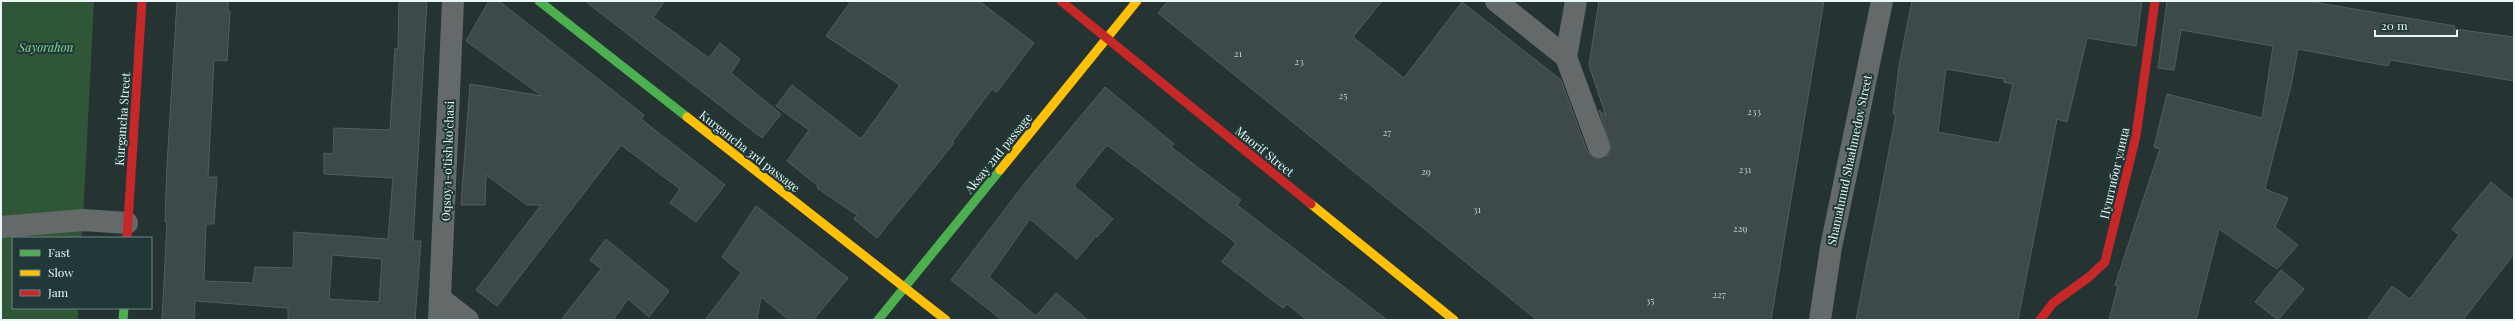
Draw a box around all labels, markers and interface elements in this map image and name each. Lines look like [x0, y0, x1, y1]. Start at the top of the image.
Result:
scale bar [2375, 12, 2457, 38]
text: 20 m [2381, 17, 2408, 33]
park label: Sayorahon [18, 39, 74, 55]
house number: 21 [1234, 46, 1243, 60]
house number: 23 [1294, 54, 1304, 68]
street label: Kurgancha Street [111, 71, 133, 166]
street label: Shamahmud Shaahmedov Street [1823, 72, 1875, 247]
house number: 25 [1339, 88, 1347, 102]
street label: Oqsoy 1-o'tish ko'chasi [437, 100, 457, 221]
house number: 233 [1747, 104, 1761, 118]
street label: Kurgancha 3rd passage [696, 107, 804, 195]
street label: Aksay 2nd passage [960, 110, 1035, 197]
street label: Maorif Street [1232, 122, 1298, 180]
house number: 27 [1383, 125, 1391, 139]
street label: Пуштибог улица [2096, 126, 2132, 220]
house number: 231 [1739, 162, 1752, 176]
house number: 29 [1421, 164, 1431, 178]
house number: 31 [1473, 202, 1481, 216]
house number: 229 [1733, 221, 1747, 235]
legend [12, 237, 152, 309]
text: Fast [48, 244, 71, 260]
text: Slow [48, 264, 74, 280]
text: Jam [47, 284, 69, 300]
house number: 227 [1712, 287, 1726, 301]
house number: 35 [1646, 293, 1654, 307]

